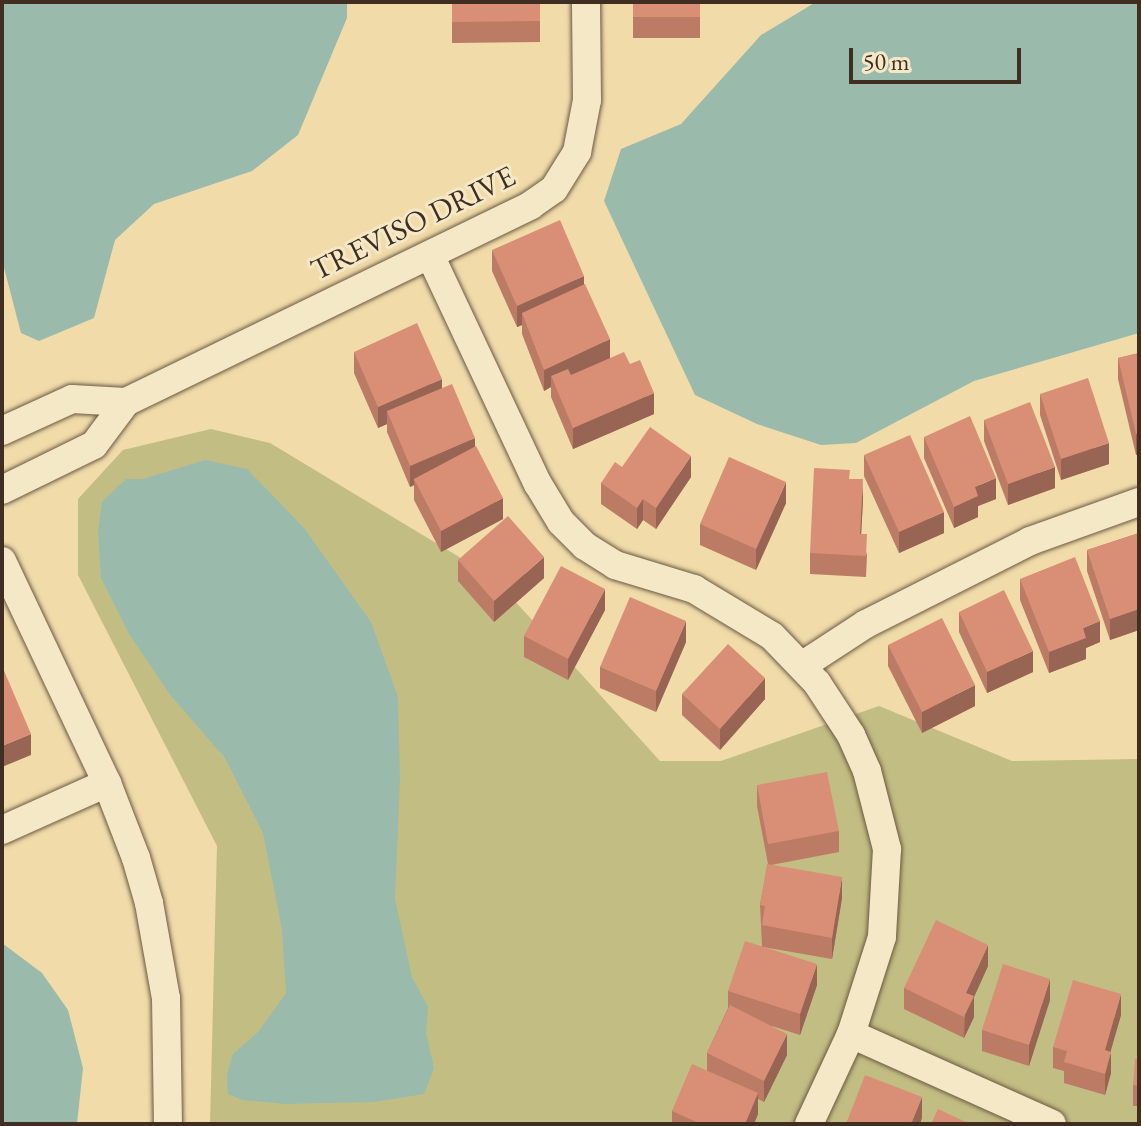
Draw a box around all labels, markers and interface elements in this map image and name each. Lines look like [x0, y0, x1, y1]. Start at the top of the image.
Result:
scale bar [853, 32, 1025, 82]
text: 50 m [863, 46, 910, 77]
street label: TREVISO DRIVE [305, 158, 521, 288]

